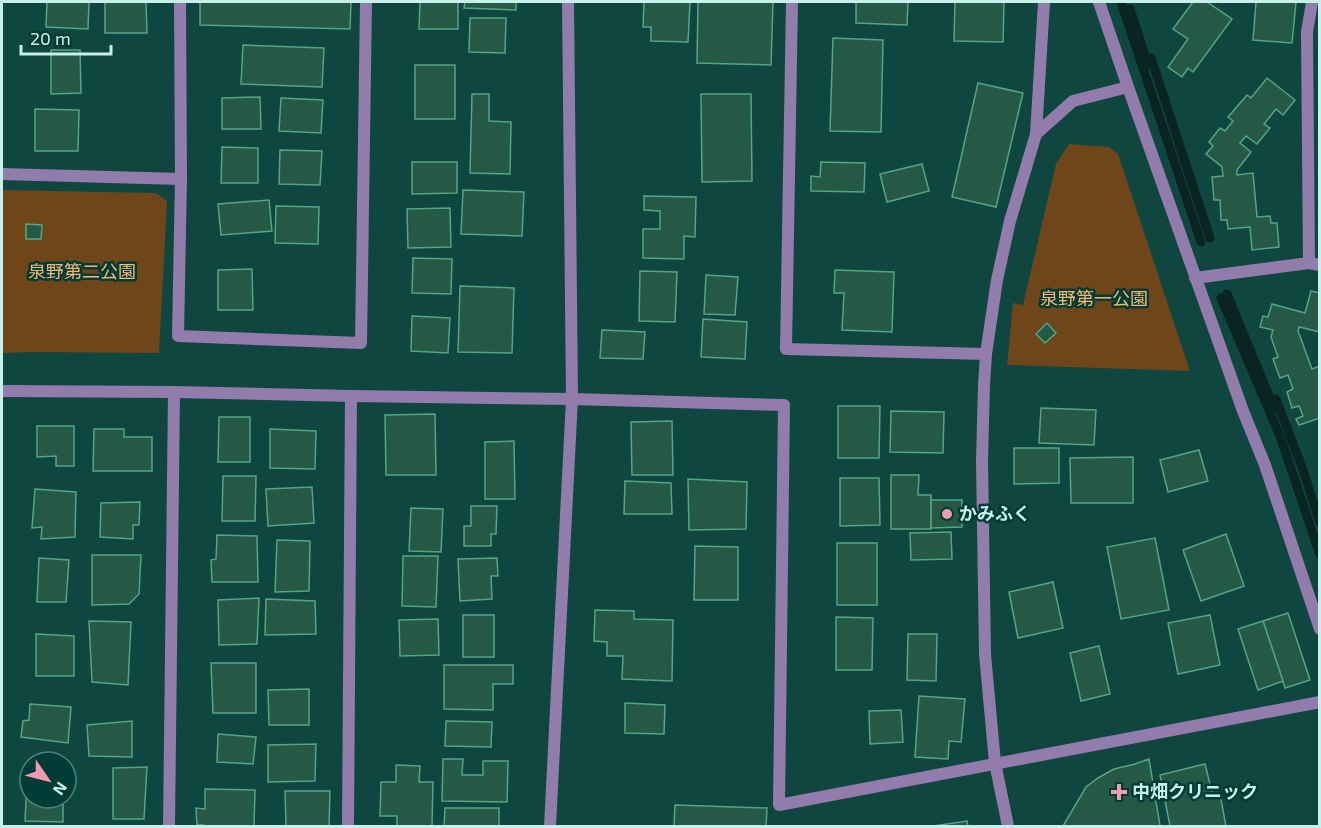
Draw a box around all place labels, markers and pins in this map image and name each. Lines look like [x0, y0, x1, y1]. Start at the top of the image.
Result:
place label: かみふく [959, 502, 1031, 524]
marker: かみふく [940, 507, 954, 521]
place label: 中畑クリニック [1132, 780, 1258, 802]
marker: 中畑クリニック [1110, 783, 1128, 801]

